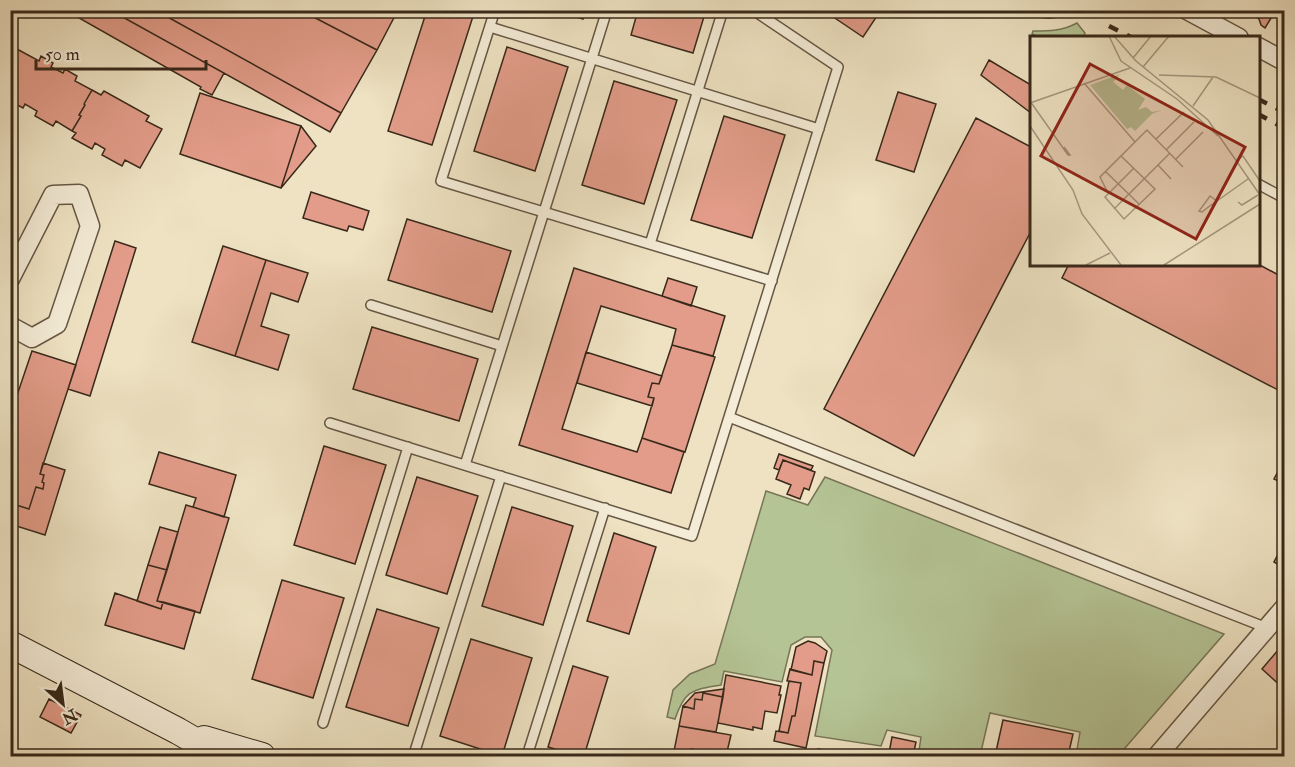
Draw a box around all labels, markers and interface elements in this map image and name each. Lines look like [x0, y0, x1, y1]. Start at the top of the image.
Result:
scale bar [36, 33, 206, 71]
inset map [1030, 36, 1259, 266]
text: 50 m [45, 43, 80, 66]
north arrow [33, 674, 93, 734]
text: N [58, 704, 81, 729]

